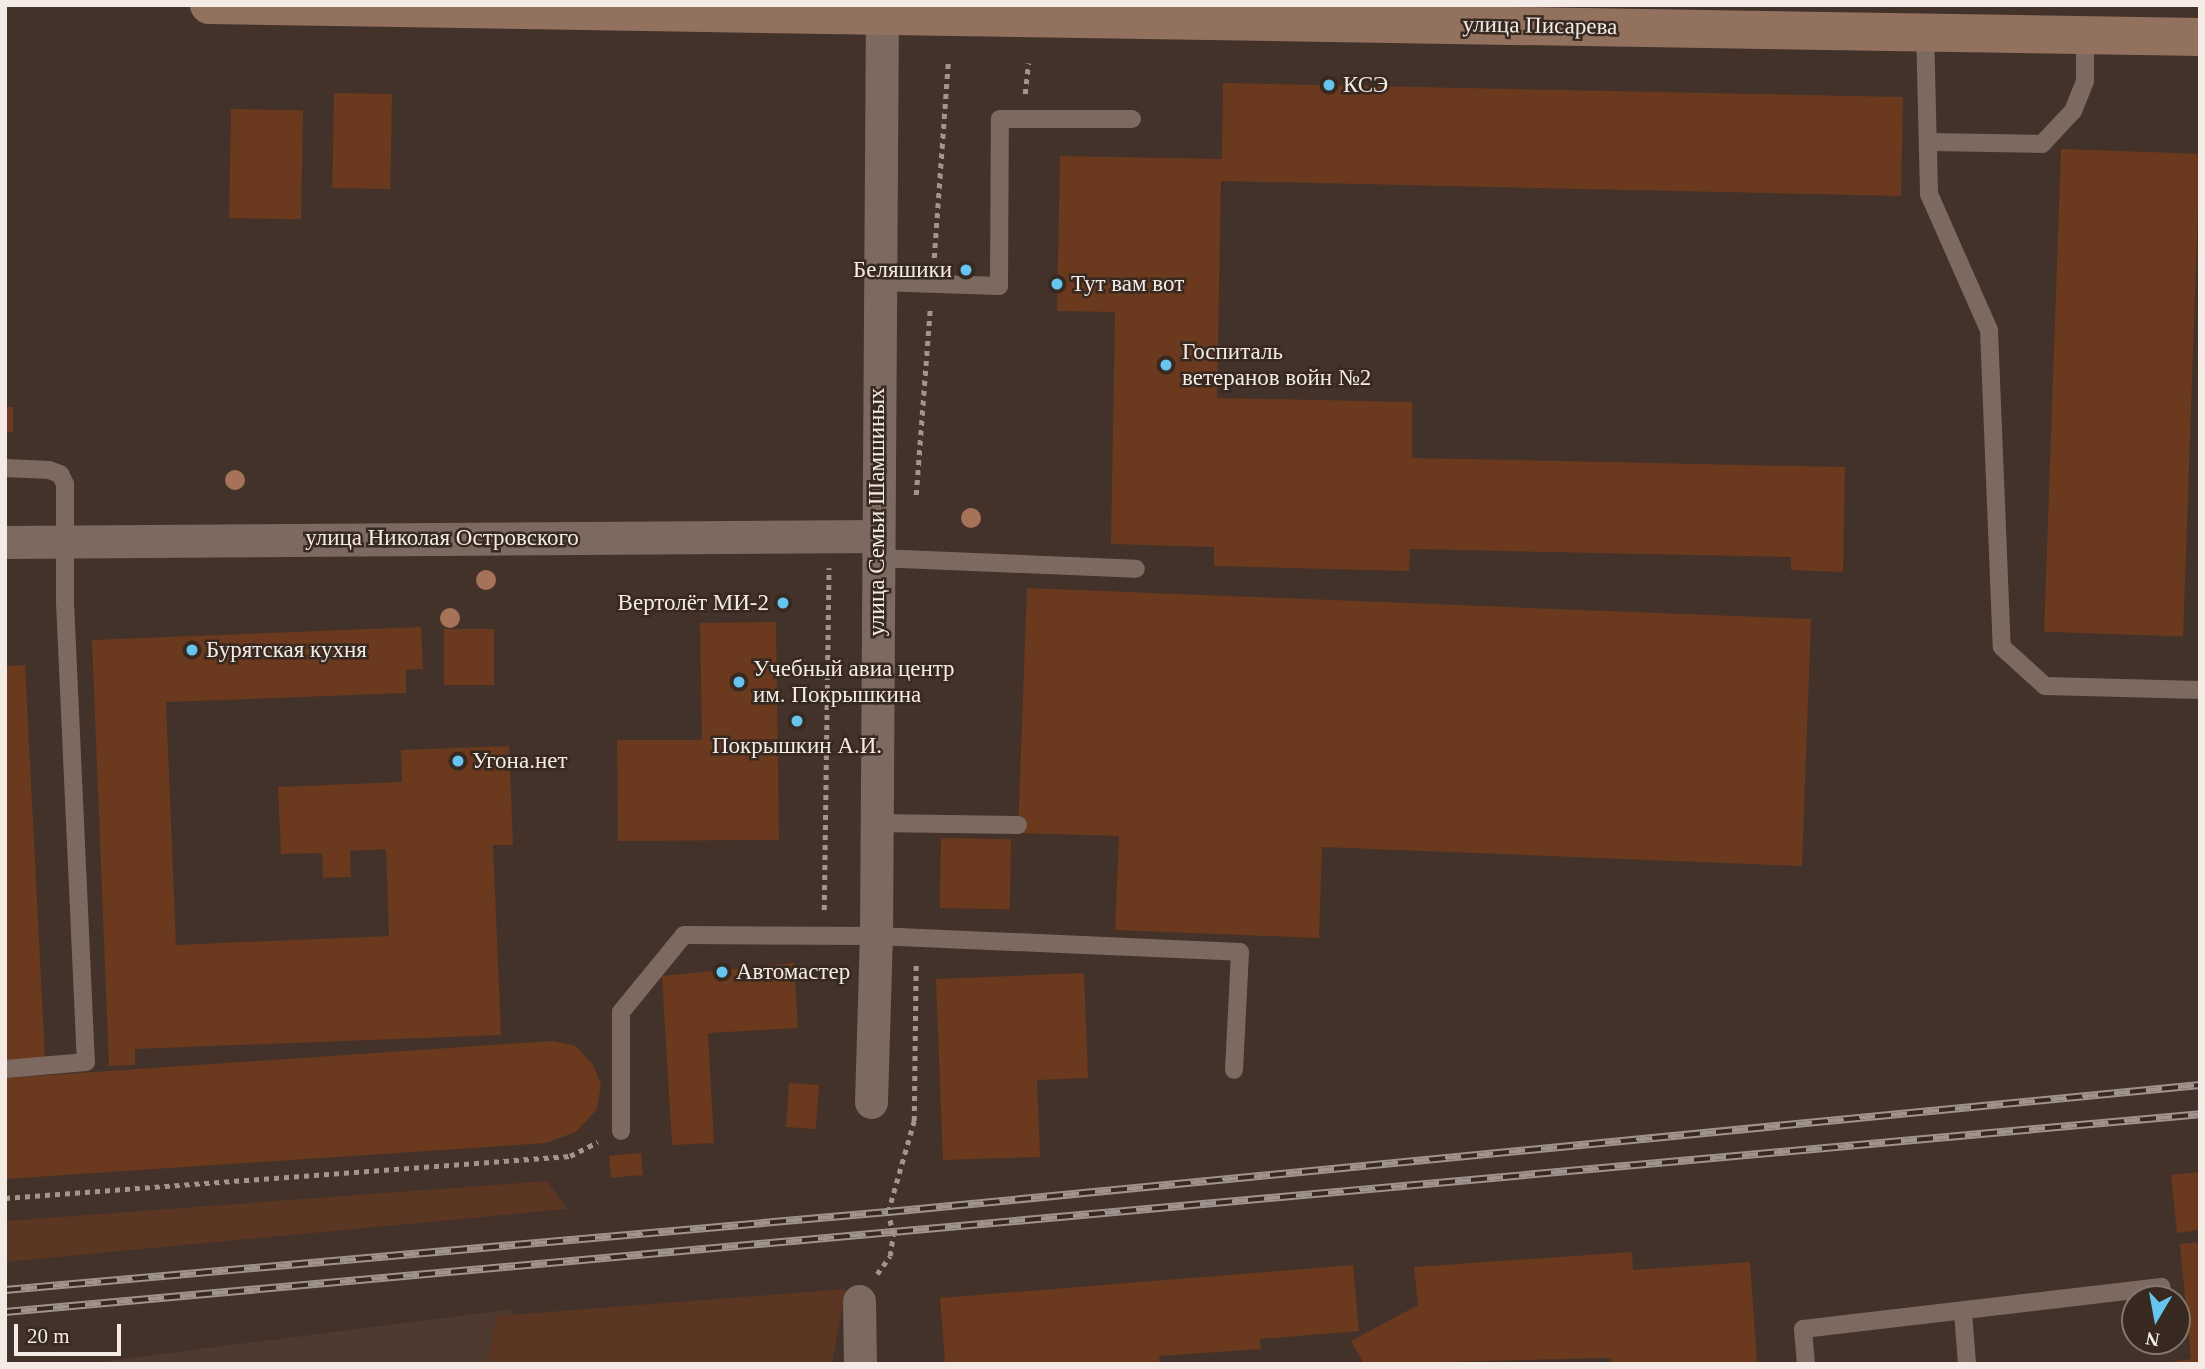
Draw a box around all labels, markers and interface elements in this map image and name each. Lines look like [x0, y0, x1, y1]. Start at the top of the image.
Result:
street label: улица Писарева [1462, 11, 1618, 41]
place label: КСЭ [1343, 71, 1388, 99]
marker: КСЭ [1321, 77, 1337, 93]
place label: Беляшики [853, 256, 952, 284]
marker: Беляшики [958, 262, 974, 278]
place label: Тут вам вот [1071, 270, 1184, 298]
marker: Тут вам вот [1049, 276, 1065, 292]
place label: Госпиталь ветеранов войн №2 [1182, 338, 1371, 392]
marker: Госпиталь ветеранов войн №2 [1156, 355, 1176, 375]
street label: улица Семьи Шамшиных [863, 388, 891, 636]
street label: улица Николая Островского [305, 524, 579, 552]
place label: Вертолёт МИ-2 [618, 589, 769, 617]
marker: Вертолёт МИ-2 [775, 595, 791, 611]
place label: Бурятская кухня [206, 636, 367, 664]
marker: Бурятская кухня [184, 642, 200, 658]
place label: Учебный авиа центр им. Покрышкина [753, 655, 955, 709]
marker: Учебный авиа центр им. Покрышкина [731, 674, 747, 690]
marker: Покрышкин А.И. [789, 713, 805, 729]
place label: Покрышкин А.И. [712, 732, 882, 760]
place label: Угона.нет [472, 747, 567, 775]
marker: Угона.нет [450, 753, 466, 769]
place label: Автомастер [736, 958, 850, 986]
marker: Автомастер [714, 964, 730, 980]
north arrow [2121, 1285, 2191, 1355]
scale bar [18, 1310, 124, 1354]
text: 20 m [27, 1324, 70, 1348]
text: N [2144, 1328, 2161, 1351]

